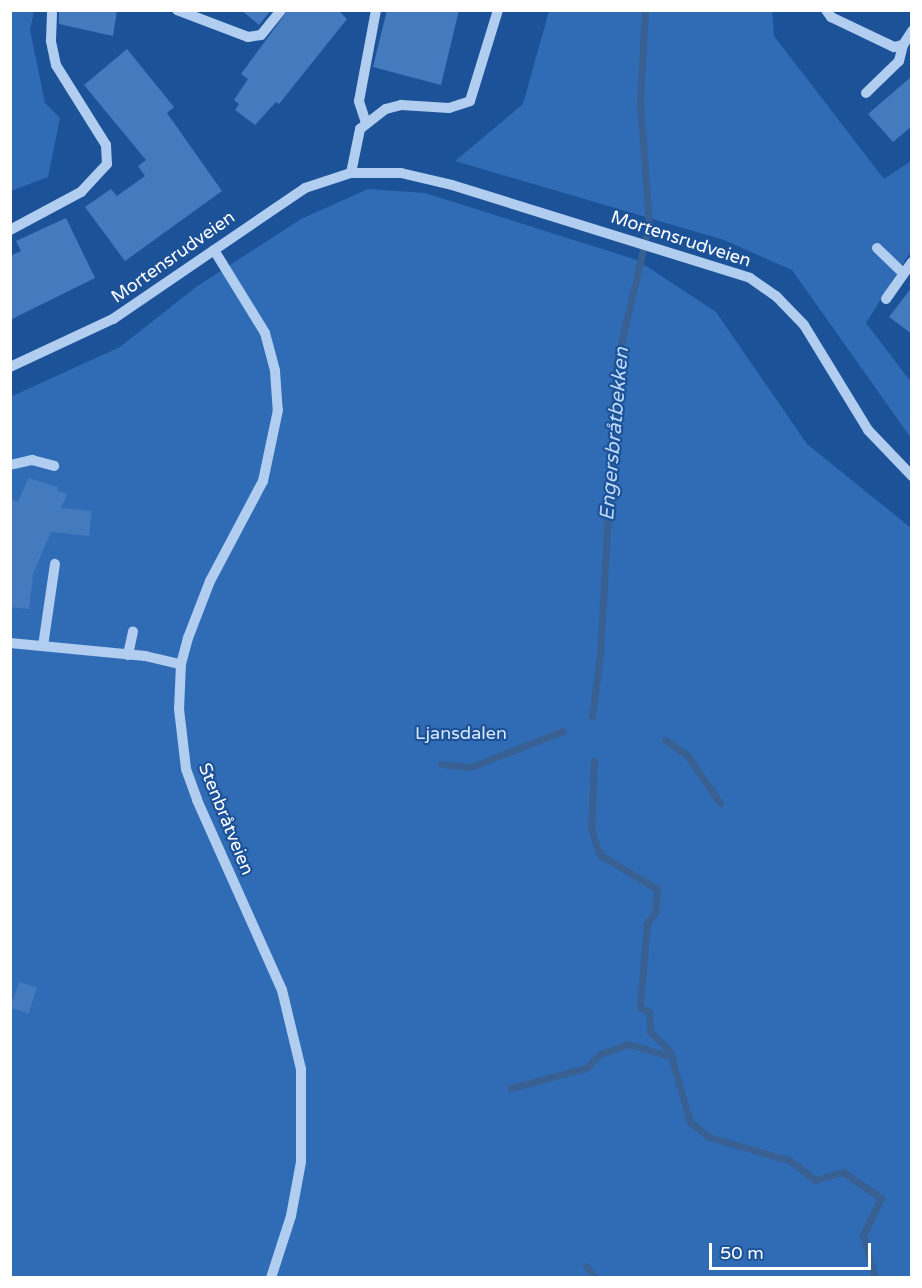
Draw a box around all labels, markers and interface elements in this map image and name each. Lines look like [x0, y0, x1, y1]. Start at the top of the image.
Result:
street label: Mortensrudveien [107, 206, 239, 308]
street label: Mortensrudveien [608, 206, 754, 272]
water label: Engersbråtbekken [595, 346, 635, 522]
park label: Ljansdalen [415, 722, 507, 744]
street label: Stenbråtveien [194, 760, 258, 878]
scale bar [712, 1231, 874, 1269]
text: 50 m [720, 1242, 764, 1264]

